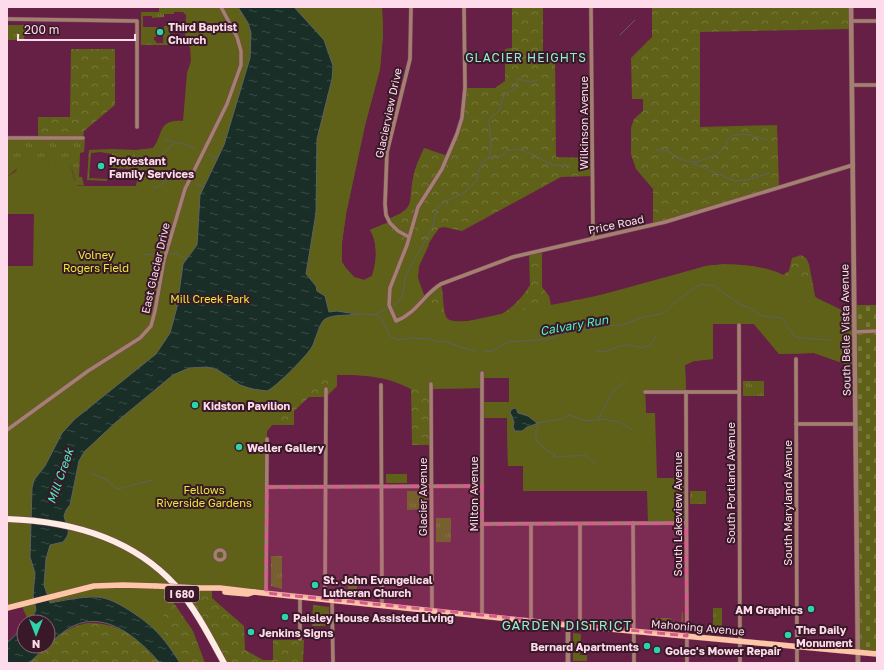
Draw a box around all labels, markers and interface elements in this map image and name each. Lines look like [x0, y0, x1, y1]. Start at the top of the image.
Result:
scale bar [18, 16, 135, 42]
place label: Third Baptist Church [168, 20, 238, 46]
text: 200 m [24, 22, 59, 37]
marker: Third Baptist Church [155, 27, 165, 37]
district label: GLACIER HEIGHTS [465, 50, 587, 65]
street label: Glacierview Drive [372, 67, 404, 159]
street label: Wilkinson Avenue [577, 76, 590, 170]
place label: Protestant Family Services [109, 154, 194, 180]
marker: Protestant Family Services [96, 161, 106, 171]
street label: Price Road [587, 212, 645, 236]
street label: East Glacier Drive [138, 221, 172, 315]
park label: Volney Rogers Field [63, 248, 129, 274]
street label: South Belle Vista Avenue [837, 264, 853, 396]
park label: Mill Creek Park [170, 292, 250, 305]
water label: Calvary Run [539, 312, 610, 338]
place label: Kidston Pavilion [203, 399, 291, 412]
marker: Kidston Pavilion [190, 400, 200, 410]
street label: South Portland Avenue [724, 422, 737, 544]
street label: South Maryland Avenue [781, 440, 794, 566]
place label: Weller Gallery [247, 441, 325, 454]
marker: Weller Gallery [234, 442, 244, 452]
water label: Mill Creek [44, 445, 77, 506]
street label: South Lakeview Avenue [671, 452, 684, 576]
street label: Milton Avenue [467, 456, 480, 532]
street label: Glacier Avenue [416, 458, 429, 536]
park label: Fellows Riverside Gardens [156, 483, 252, 509]
place label: St. John Evangelical Lutheran Church [323, 573, 433, 599]
marker: St. John Evangelical Lutheran Church [310, 580, 320, 590]
road number: I 680 [165, 586, 199, 602]
place label: AM Graphics [735, 603, 803, 616]
marker: AM Graphics [806, 604, 816, 614]
place label: Paisley House Assisted Living [293, 611, 454, 624]
marker: Paisley House Assisted Living [280, 612, 290, 622]
north arrow [16, 614, 56, 654]
street label: Mahoning Avenue [651, 616, 745, 638]
district label: GARDEN DISTRICT [502, 617, 632, 633]
place label: The Daily Monument [796, 623, 853, 649]
place label: Jenkins Signs [259, 626, 333, 639]
marker: Jenkins Signs [246, 627, 256, 637]
marker: The Daily Monument [783, 630, 793, 640]
text: N [32, 638, 40, 651]
place label: Bernard Apartments [531, 640, 639, 653]
marker: Bernard Apartments [642, 641, 652, 651]
place label: Golec's Mower Repair [665, 644, 782, 657]
marker: Golec's Mower Repair [652, 645, 662, 655]

